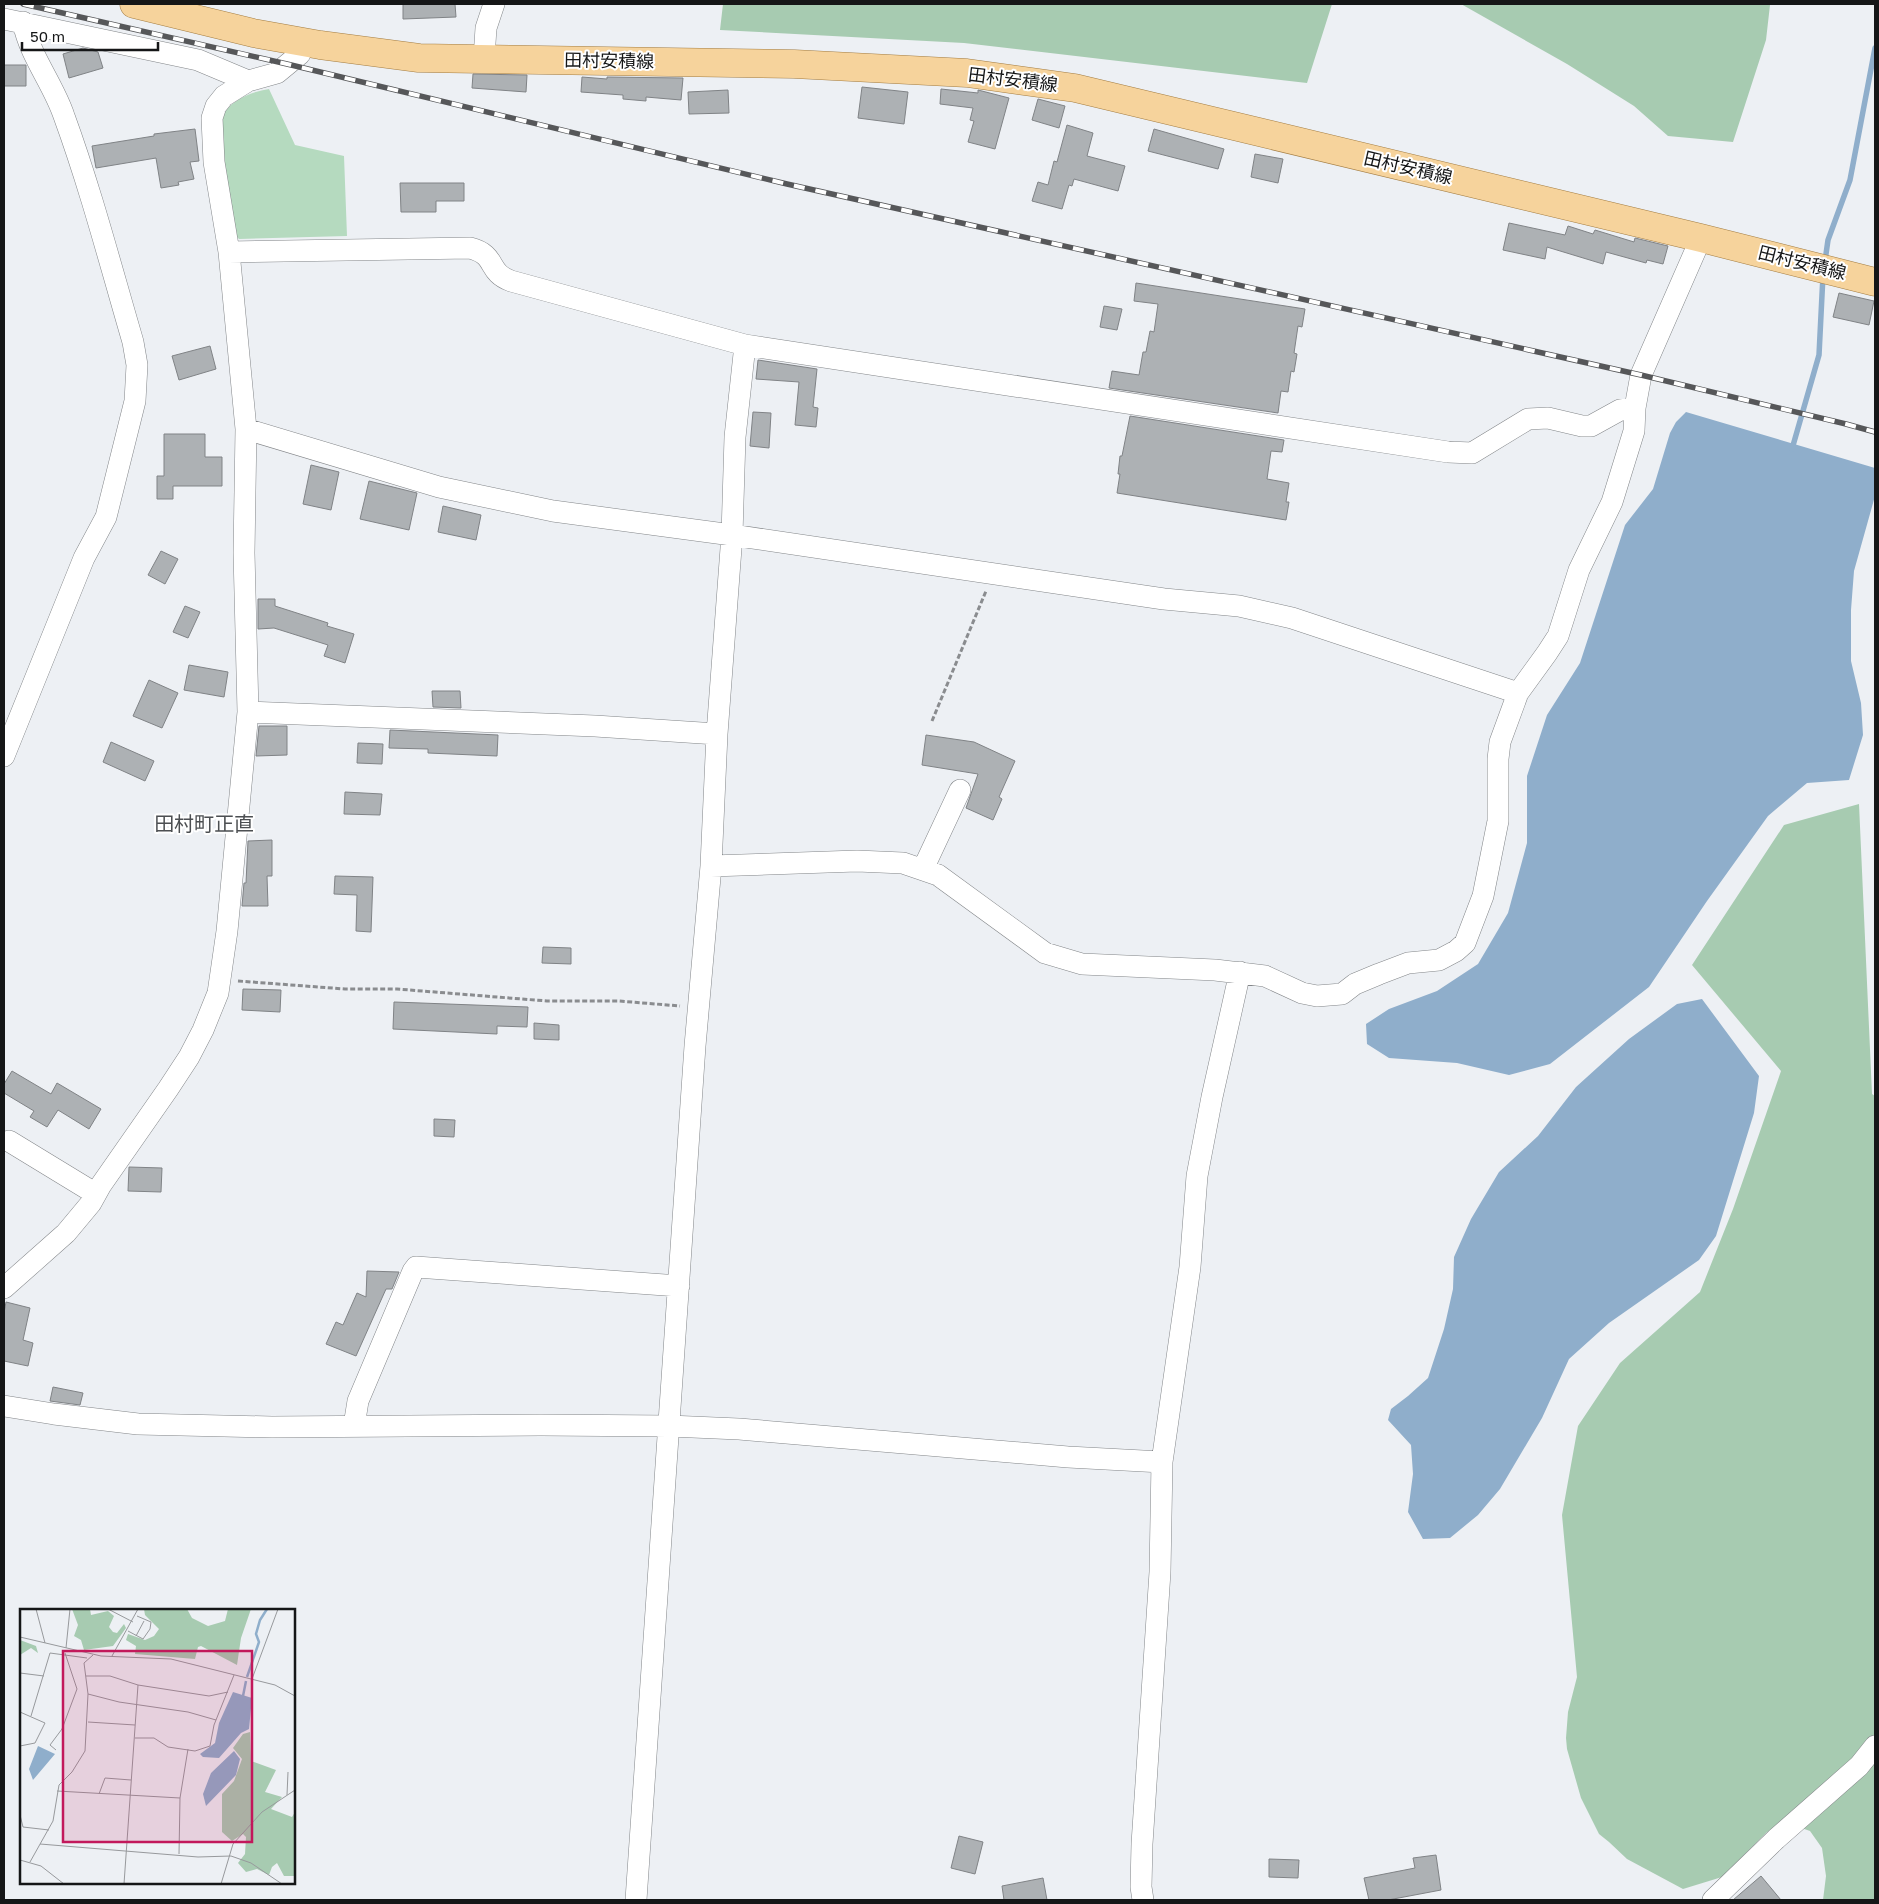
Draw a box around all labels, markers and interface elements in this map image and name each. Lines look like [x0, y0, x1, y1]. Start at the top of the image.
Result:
scale bar [22, 20, 159, 52]
text: 50 m [30, 27, 65, 45]
street label: 田村安積線 [564, 48, 654, 72]
street label: 田村安積線 [967, 63, 1059, 95]
street label: 田村安積線 [1362, 146, 1455, 188]
street label: 田村安積線 [1756, 240, 1849, 284]
district label: 田村町正直 [154, 811, 254, 835]
inset map [20, 1609, 295, 1884]

